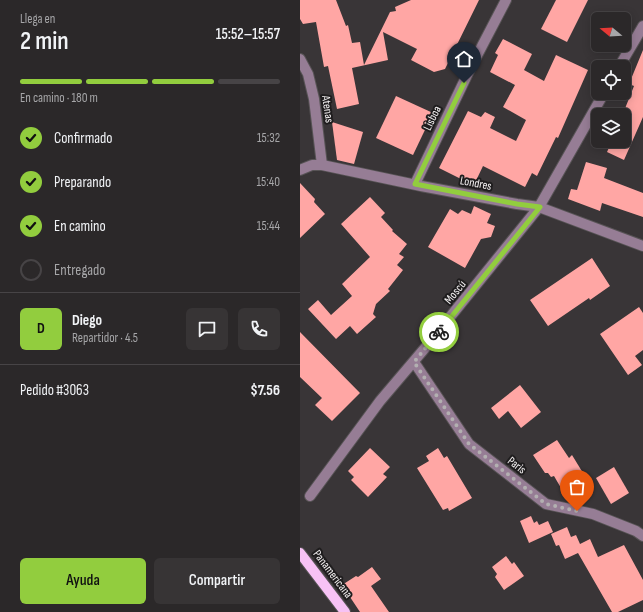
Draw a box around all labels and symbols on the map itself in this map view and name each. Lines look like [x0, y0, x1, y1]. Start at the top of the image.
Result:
north arrow [591, 12, 631, 52]
pin [447, 42, 481, 83]
street label: Atenas [318, 93, 337, 124]
street label: Lisboa [420, 103, 445, 133]
street label: Londres [459, 173, 493, 194]
street label: Moscú [441, 277, 469, 307]
courier [419, 312, 459, 352]
street label: Paris [504, 453, 529, 477]
pin [560, 470, 594, 511]
street label: Panamericana [310, 547, 356, 602]

